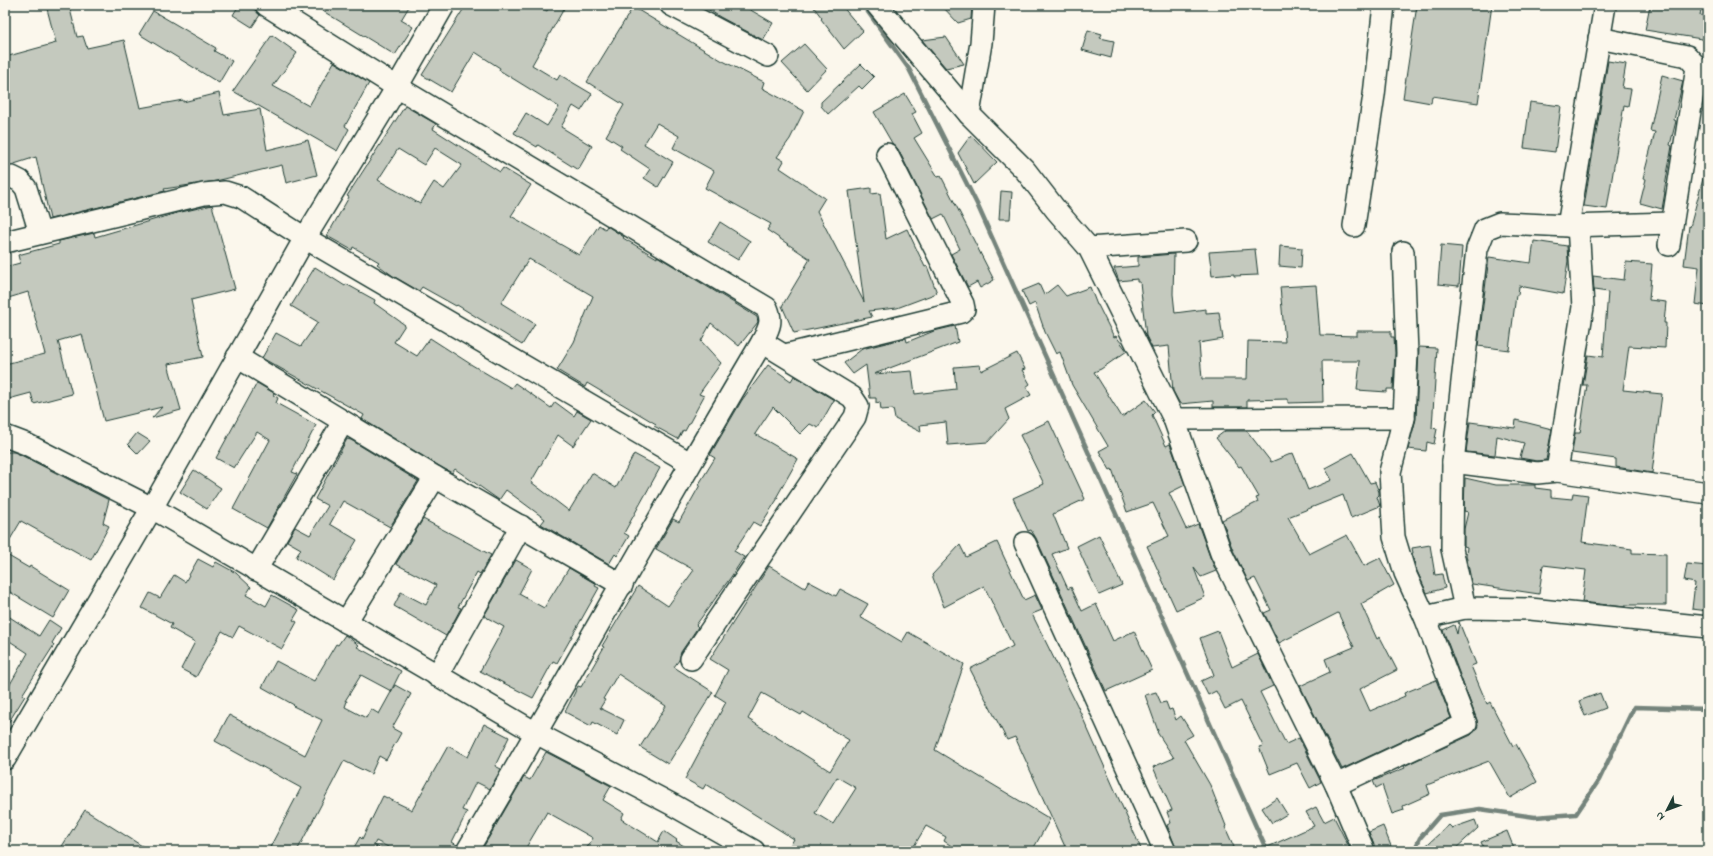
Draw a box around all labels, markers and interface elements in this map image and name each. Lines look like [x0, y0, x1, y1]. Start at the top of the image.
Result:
north arrow [1647, 790, 1687, 830]
text: N [1652, 808, 1669, 824]

